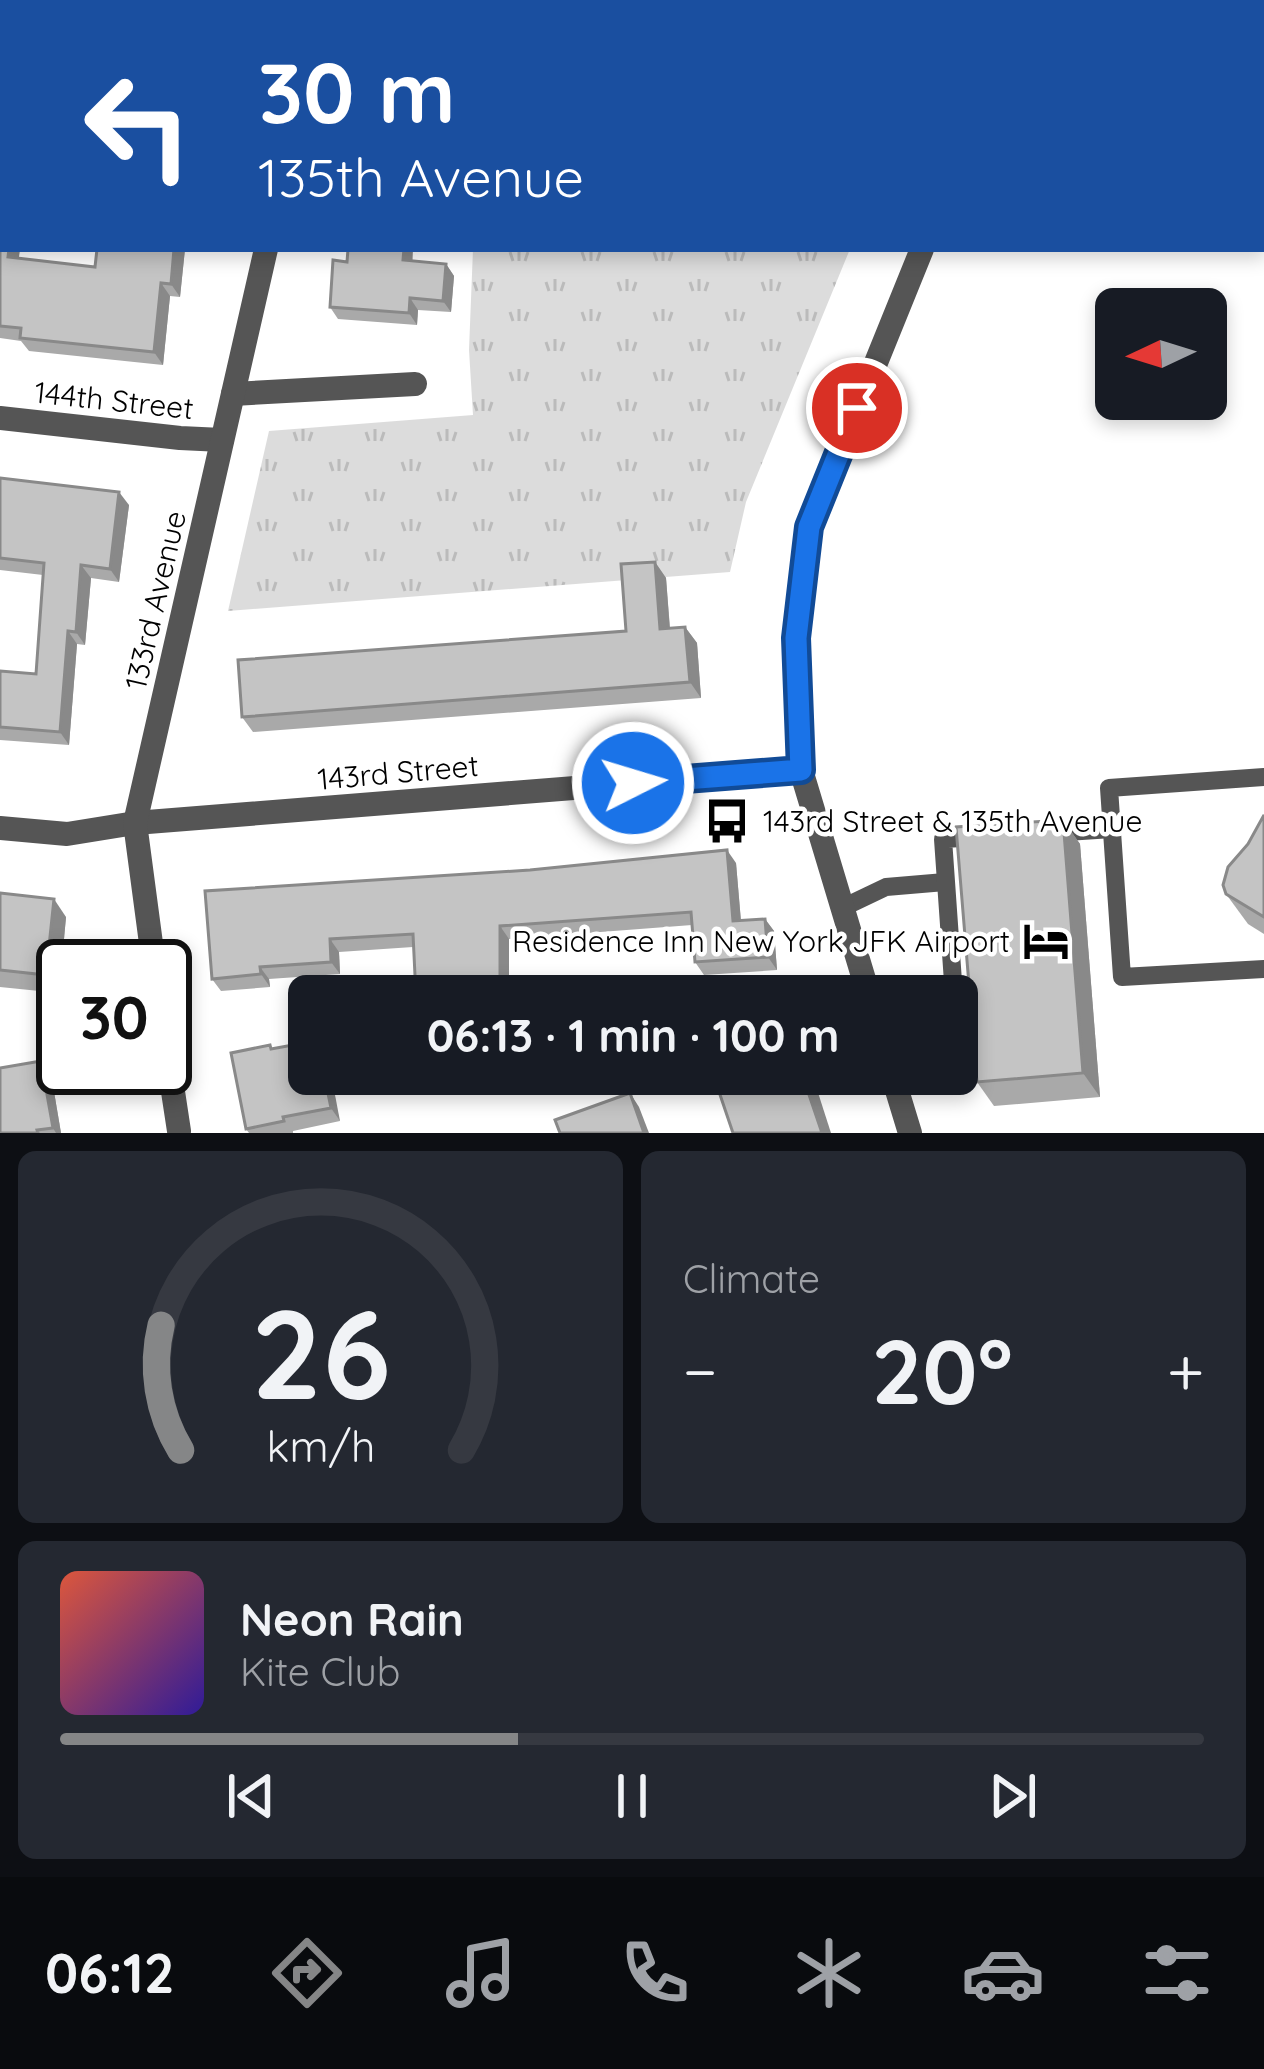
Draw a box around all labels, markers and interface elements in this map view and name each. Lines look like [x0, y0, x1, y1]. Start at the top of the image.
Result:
text: 30 m [258, 39, 456, 144]
icon: left [60, 48, 216, 204]
text: 135th Avenue [258, 143, 584, 211]
north arrow [1095, 288, 1227, 420]
map controls [1095, 288, 1227, 420]
pin [806, 357, 908, 459]
street label: 144th Street [33, 373, 195, 427]
icon: arrive [824, 375, 890, 441]
street label: 133rd Avenue [116, 507, 194, 693]
position arrow [570, 720, 696, 846]
street label: 143rd Street [316, 746, 480, 798]
bus stop icon: 143rd Street & 135th Avenue [702, 796, 752, 846]
place label: 143rd Street & 135th Avenue [763, 802, 1142, 840]
hotel icon: Residence Inn New York JFK Airport [1021, 916, 1071, 966]
place label: Residence Inn New York JFK Airport [512, 922, 1010, 960]
speed limit sign: 30 [36, 939, 192, 1095]
text: 06:13 · 1 min · 100 m [427, 1007, 839, 1063]
text: Climate [683, 1254, 820, 1303]
text: 26 [250, 1274, 391, 1430]
text: 20° [871, 1314, 1013, 1427]
text: − [683, 1329, 717, 1412]
text: + [1167, 1329, 1204, 1412]
text: km/h [266, 1419, 375, 1473]
text: Neon Rain [240, 1591, 464, 1647]
text: Kite Club [240, 1647, 400, 1696]
icon: previous [218, 1763, 284, 1829]
icon: pause [599, 1763, 665, 1829]
icon: next [980, 1763, 1046, 1829]
icon: directions [265, 1931, 349, 2015]
icon: music [439, 1931, 523, 2015]
icon: phone [613, 1931, 697, 2015]
icon: climate [787, 1931, 871, 2015]
icon: car [961, 1931, 1045, 2015]
icon: filters [1135, 1931, 1219, 2015]
text: 06:12 [45, 1939, 175, 2007]

